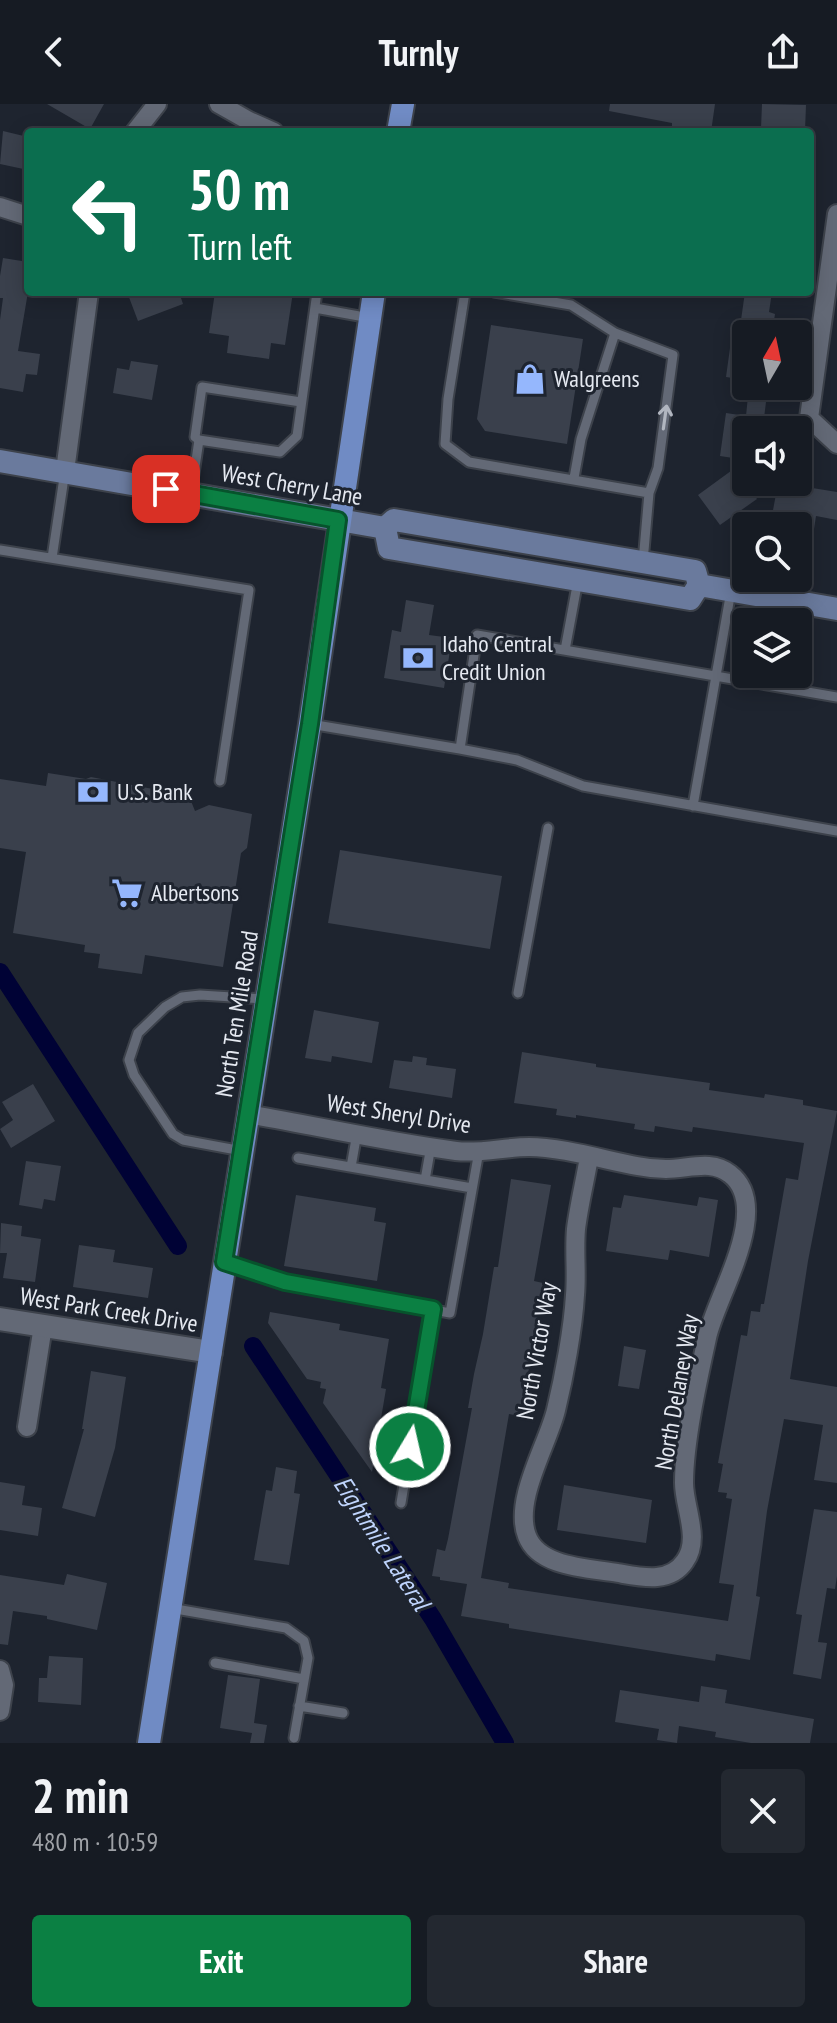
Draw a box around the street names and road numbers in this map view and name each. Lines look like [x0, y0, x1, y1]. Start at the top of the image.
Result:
street label: West Cherry Lane [219, 457, 365, 512]
street label: North Ten Mile Road [208, 929, 265, 1099]
street label: West Sheryl Drive [325, 1087, 473, 1140]
street label: West Park Creek Drive [18, 1280, 200, 1339]
street label: North Victor Way [509, 1280, 564, 1422]
street label: North Delaney Way [648, 1312, 705, 1472]

